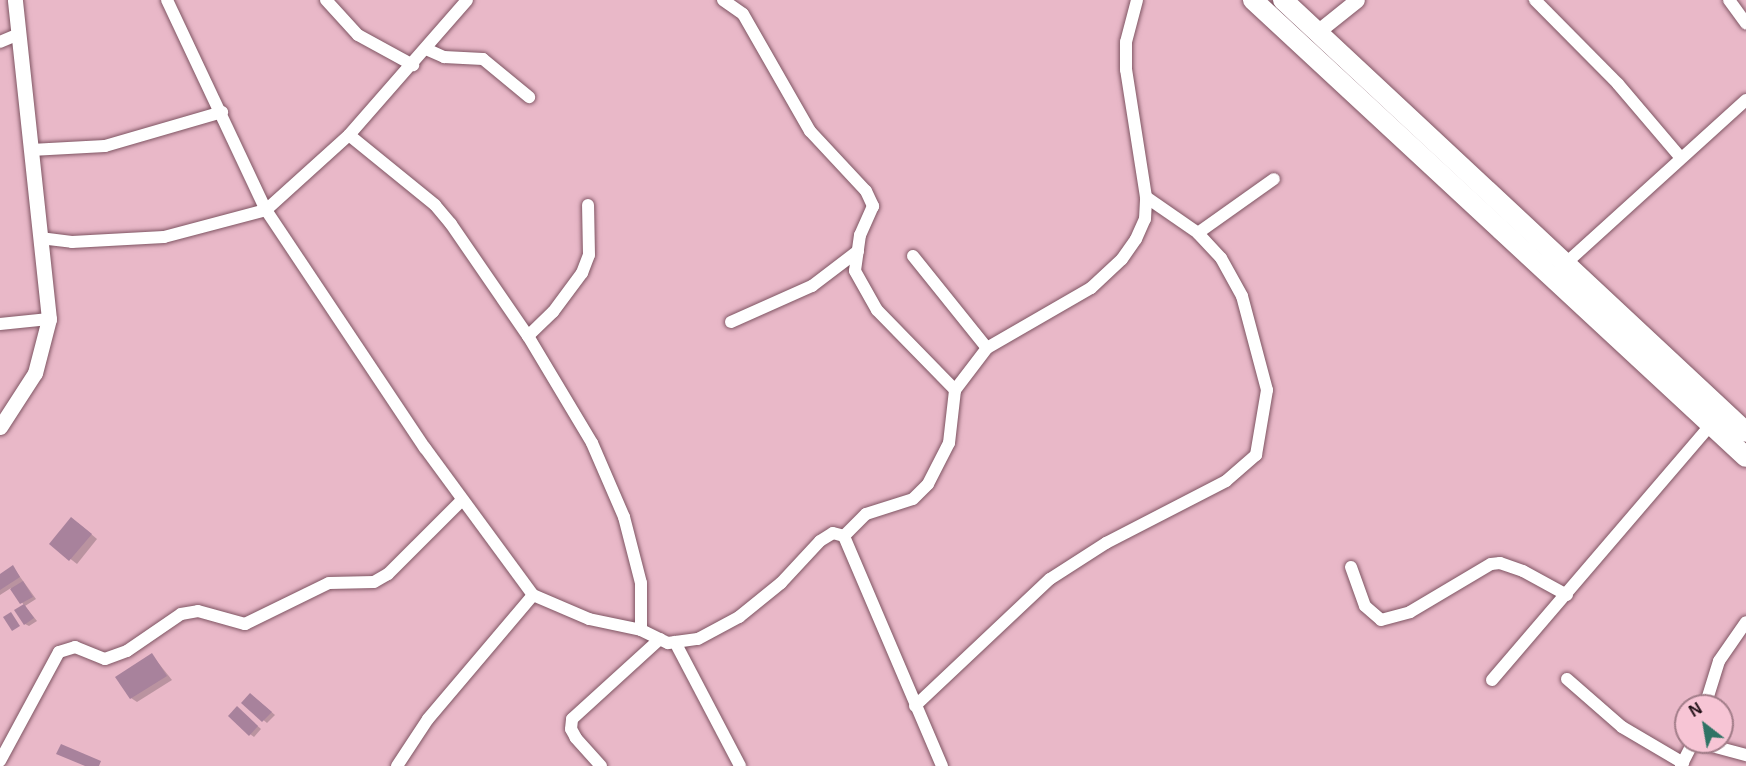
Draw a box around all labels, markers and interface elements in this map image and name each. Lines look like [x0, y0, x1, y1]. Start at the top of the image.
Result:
north arrow [1674, 694, 1734, 754]
text: N [1686, 700, 1705, 720]

